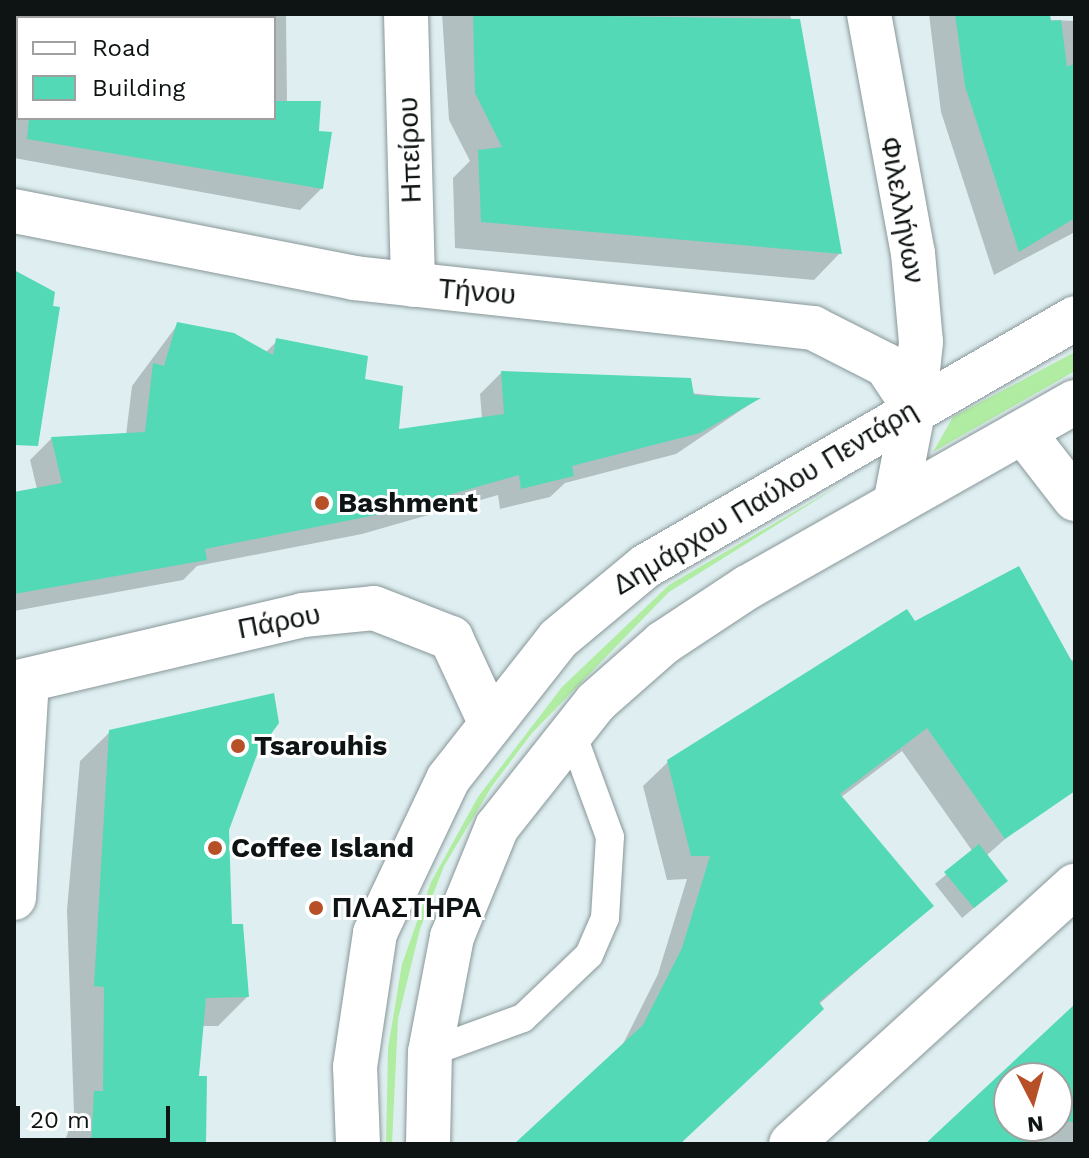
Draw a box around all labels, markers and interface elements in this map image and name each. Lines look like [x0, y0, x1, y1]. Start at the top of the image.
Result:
legend [16, 16, 276, 120]
text: Road [92, 34, 151, 62]
text: Building [92, 74, 185, 102]
street label: Ηπείρου [391, 96, 429, 204]
street label: Φιλελλήνων [873, 134, 931, 286]
street label: Τήνου [437, 272, 517, 312]
street label: Δημάρχου Παύλου Πεντάρη [607, 394, 923, 602]
place label: Bashment [338, 486, 478, 520]
marker: Bashment [313, 494, 331, 512]
street label: Πάρου [235, 598, 323, 646]
place label: Tsarouhis [254, 729, 387, 763]
marker: Tsarouhis [229, 737, 247, 755]
place label: Coffee Island [231, 831, 414, 865]
marker: Coffee Island [206, 839, 224, 857]
place label: ΠΛΑΣΤΗΡΑ [332, 891, 482, 925]
marker: ΠΛΑΣΤΗΡΑ [307, 899, 325, 917]
north arrow [993, 1062, 1073, 1142]
scale bar [20, 1090, 174, 1140]
text: 20 m [30, 1106, 90, 1134]
text: N [1026, 1111, 1045, 1138]

